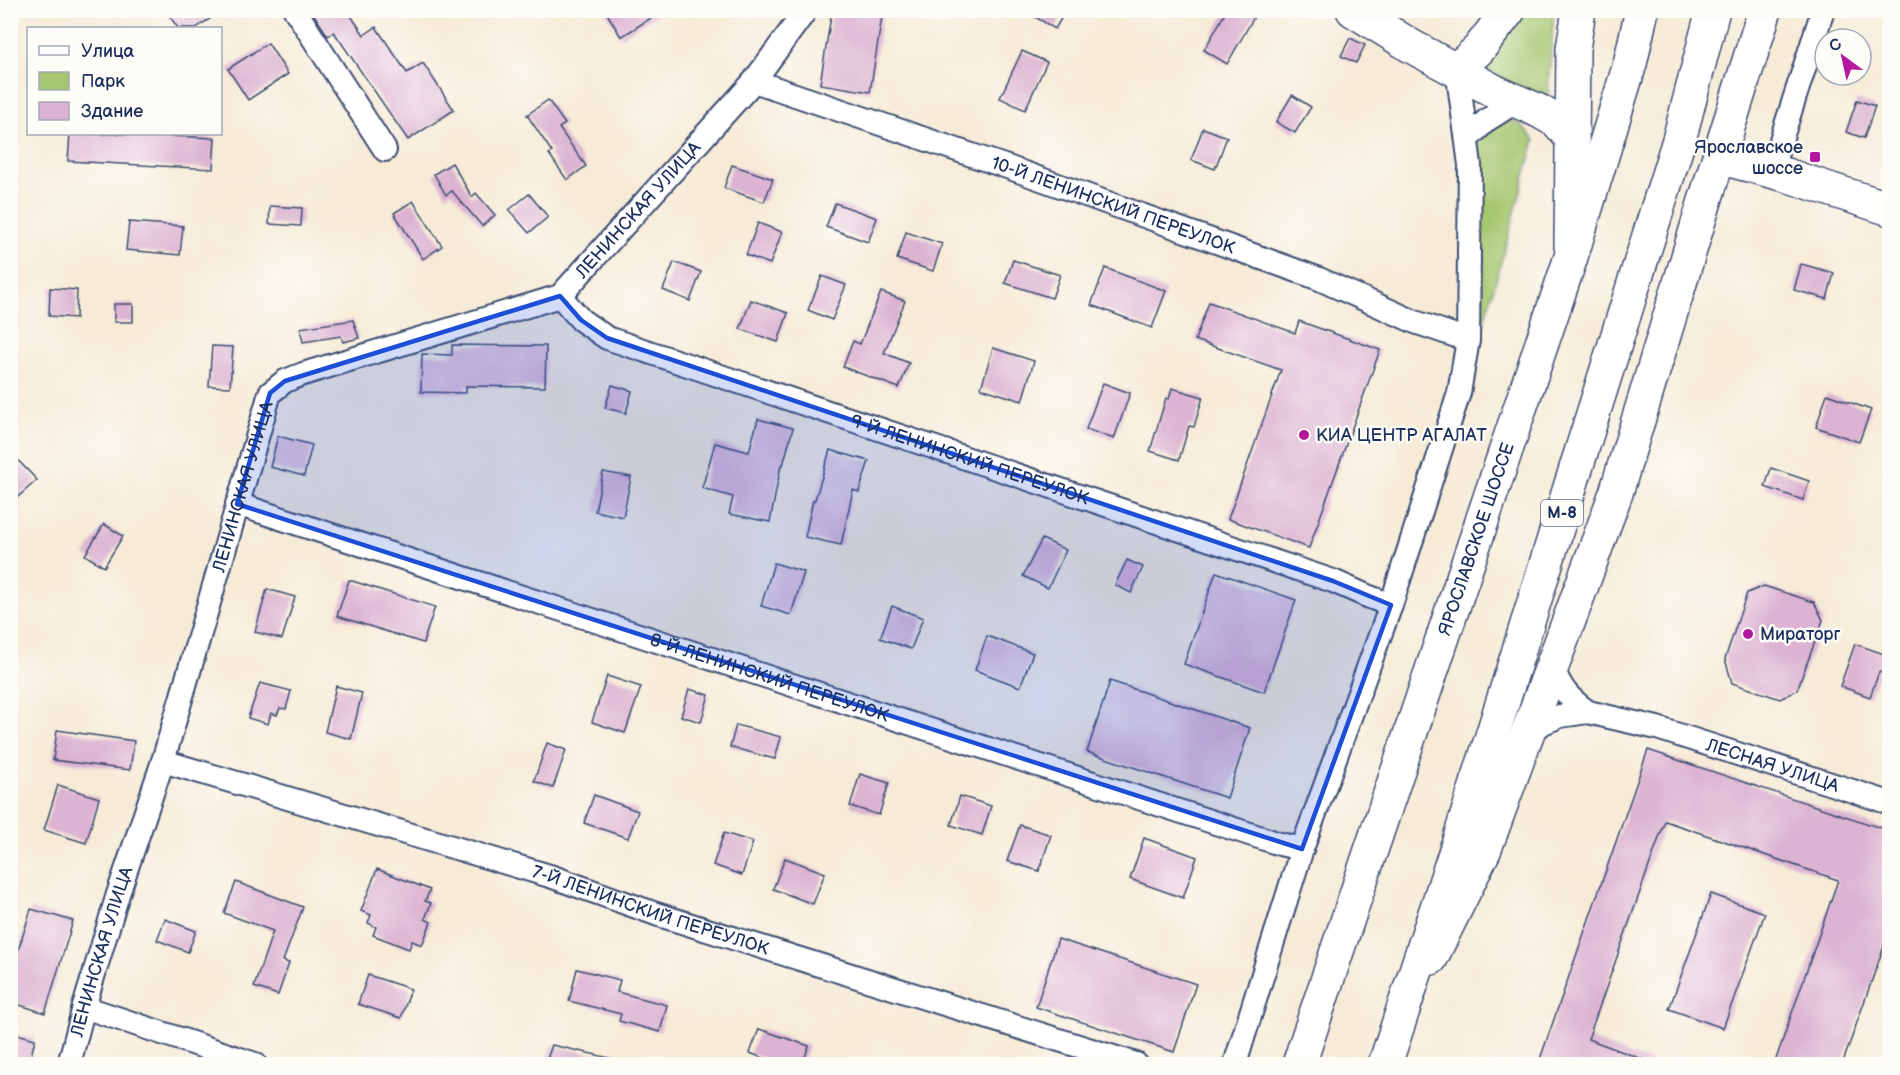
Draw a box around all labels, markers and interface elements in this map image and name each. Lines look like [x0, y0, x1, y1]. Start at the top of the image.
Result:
legend [27, 27, 222, 135]
north arrow [1813, 27, 1873, 87]
text: С [1826, 35, 1845, 57]
text: Улица [81, 41, 135, 62]
text: Парк [81, 71, 125, 92]
text: Здание [81, 101, 143, 122]
street label: ЛЕНИНСКАЯ УЛИЦА [570, 137, 705, 283]
place label: Ярославское шоссе [1694, 137, 1803, 179]
marker: Ярославское шоссе [1808, 150, 1822, 164]
street label: 10-Й ЛЕНИНСКИЙ ПЕРЕУЛОК [989, 152, 1238, 258]
street label: ЛЕНИНСКАЯ УЛИЦА [208, 399, 278, 575]
street label: 9-Й ЛЕНИНСКИЙ ПЕРЕУЛОК [848, 410, 1092, 509]
place label: КИА ЦЕНТР АГАЛАТ [1316, 425, 1487, 446]
marker: КИА ЦЕНТР АГАЛАТ [1297, 428, 1311, 442]
street label: ЯРОСЛАВСКОЕ ШОССЕ [1434, 440, 1518, 638]
road number: М-8 [1541, 500, 1583, 526]
place label: Мираторг [1760, 624, 1840, 645]
marker: Мираторг [1741, 627, 1755, 641]
street label: 8-Й ЛЕНИНСКИЙ ПЕРЕУЛОК [647, 629, 892, 726]
street label: ЛЕСНАЯ УЛИЦА [1703, 734, 1842, 796]
street label: 7-Й ЛЕНИНСКИЙ ПЕРЕУЛОК [530, 861, 772, 959]
street label: ЛЕНИНСКАЯ УЛИЦА [66, 864, 137, 1040]

